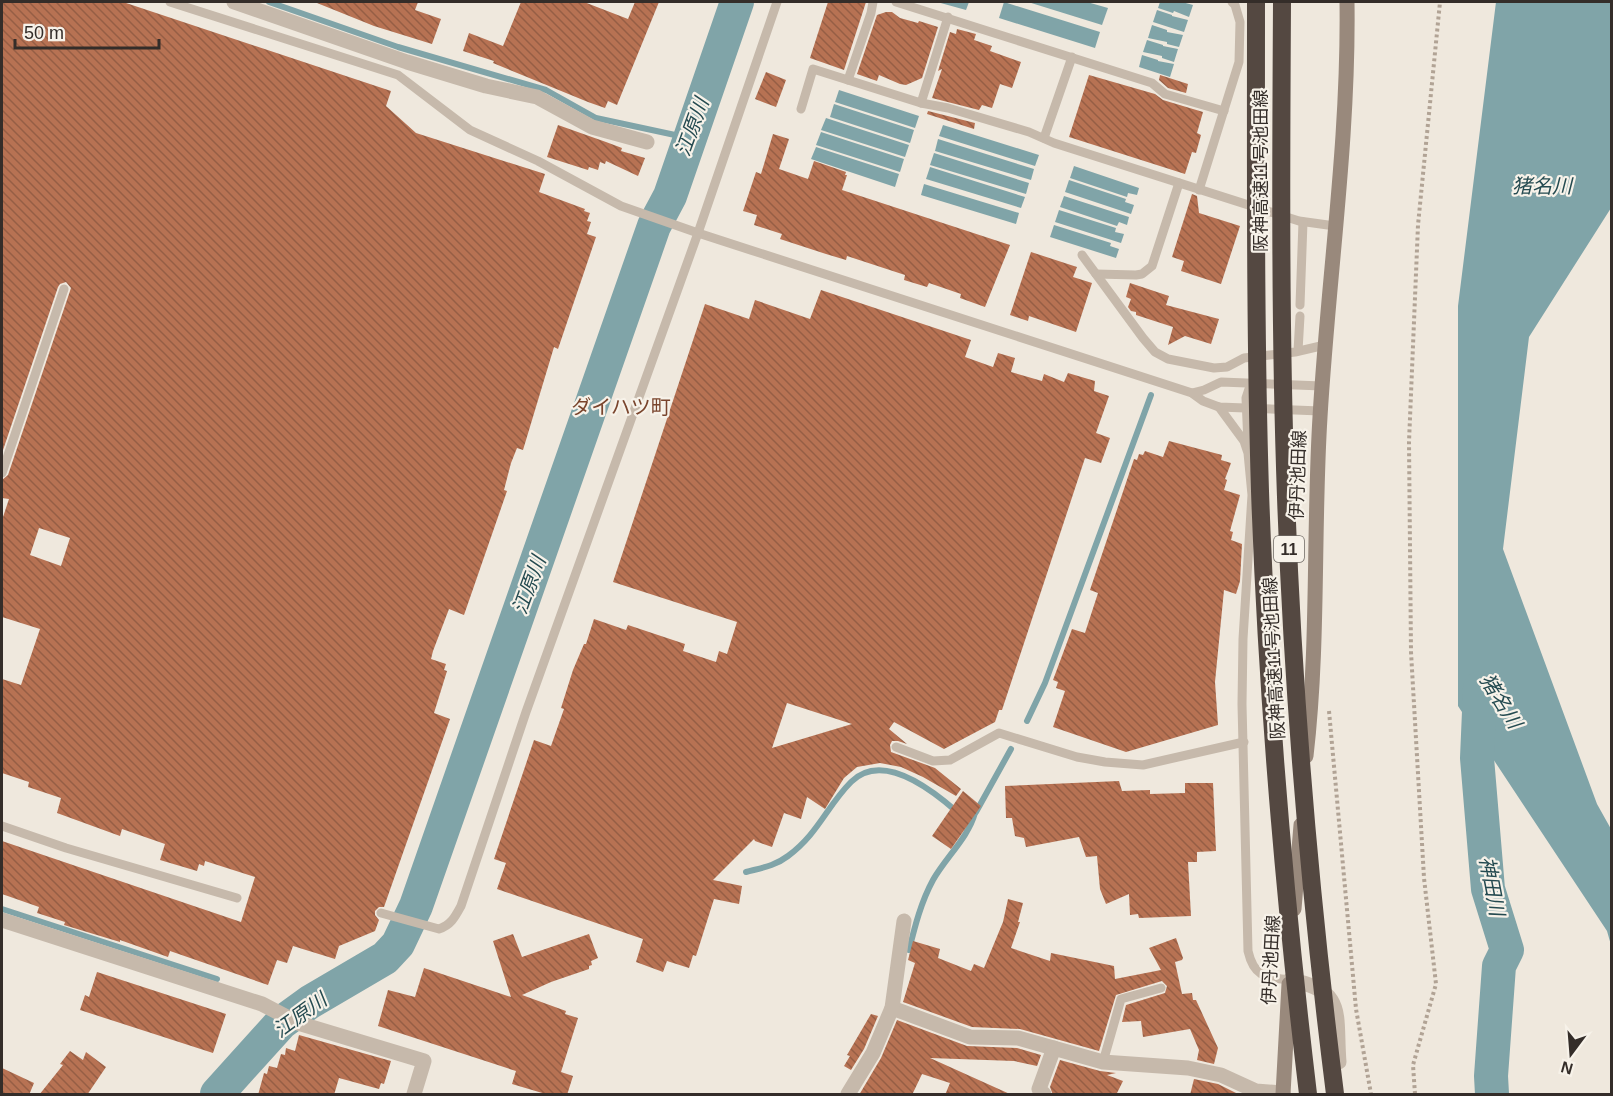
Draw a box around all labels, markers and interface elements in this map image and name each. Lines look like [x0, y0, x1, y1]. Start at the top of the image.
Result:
scale bar [15, 12, 159, 50]
text: 50 m [24, 23, 64, 43]
street label: 阪神高速11号池田線 [1251, 90, 1271, 252]
water label: 江原川 [671, 93, 713, 159]
water label: 猪名川 [1512, 175, 1574, 197]
district label: ダイハツ町 [571, 396, 671, 418]
street label: 伊丹池田線 [1286, 430, 1310, 520]
road number: 11 [1274, 536, 1304, 562]
water label: 江原川 [508, 551, 550, 617]
street label: 阪神高速11号池田線 [1260, 576, 1288, 740]
water label: 猪名川 [1476, 670, 1527, 734]
water label: 神田川 [1475, 854, 1509, 920]
street label: 伊丹池田線 [1259, 915, 1283, 1005]
water label: 江原川 [269, 987, 332, 1042]
north arrow [1541, 1024, 1601, 1084]
text: N [1559, 1058, 1575, 1078]

